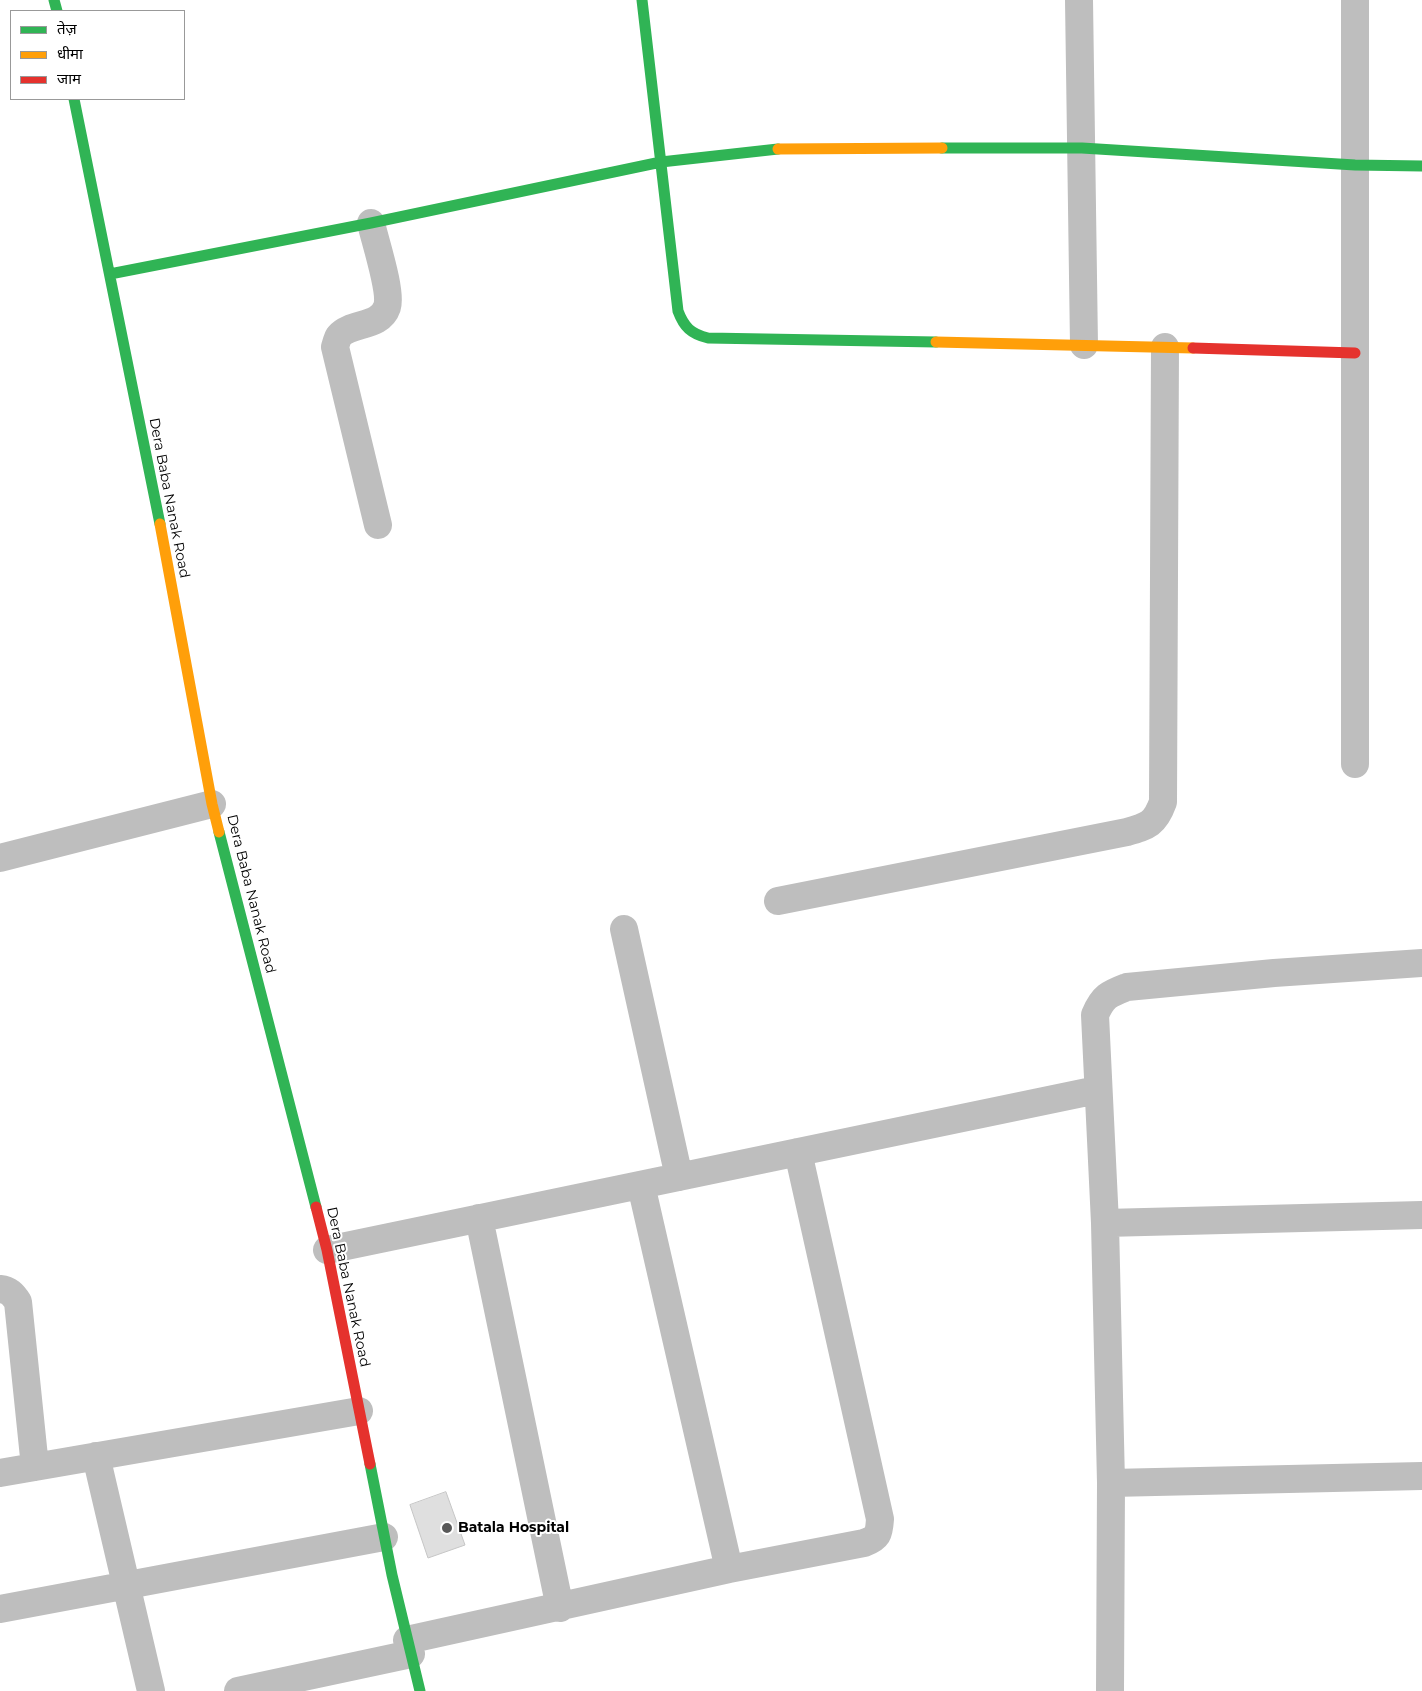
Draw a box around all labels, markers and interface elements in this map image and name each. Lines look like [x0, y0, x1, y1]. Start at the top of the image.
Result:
legend [10, 10, 185, 100]
text: तेज़ [57, 19, 77, 38]
text: धीमा [57, 44, 83, 63]
text: जाम [57, 69, 81, 88]
street label: Dera Baba Nanak Road [145, 416, 193, 580]
street label: Dera Baba Nanak Road [223, 813, 279, 975]
street label: Dera Baba Nanak Road [323, 1205, 373, 1369]
place label: Batala Hospital [458, 1520, 569, 1536]
marker: Batala Hospital [440, 1521, 454, 1535]

